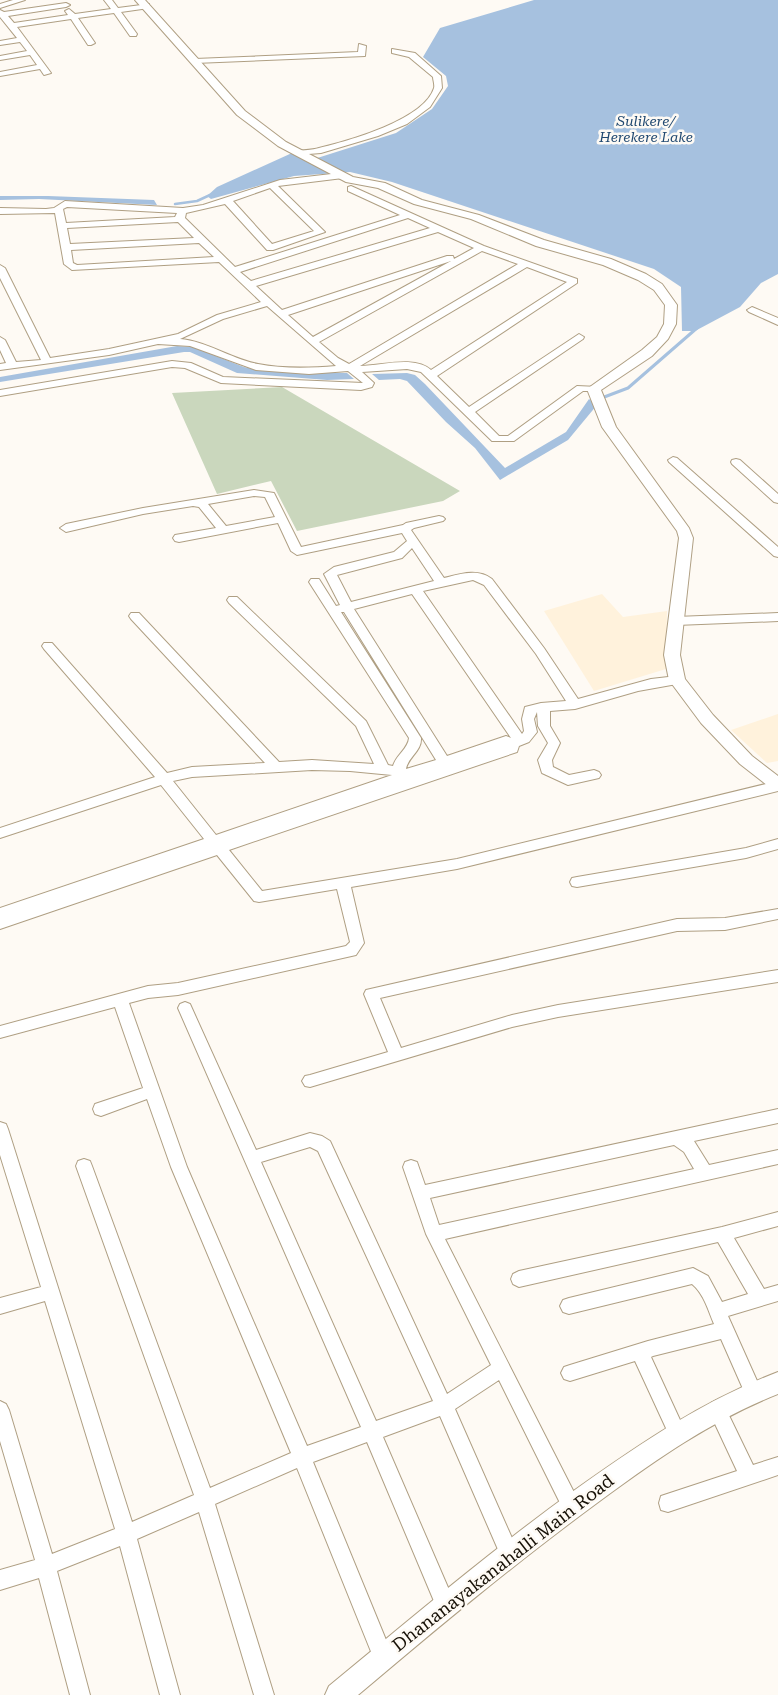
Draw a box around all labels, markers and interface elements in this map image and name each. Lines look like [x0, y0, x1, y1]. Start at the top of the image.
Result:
water label: Sulikere/ Herekere Lake [598, 113, 693, 145]
street label: Dhananayakanahalli Main Road [388, 1469, 618, 1656]

